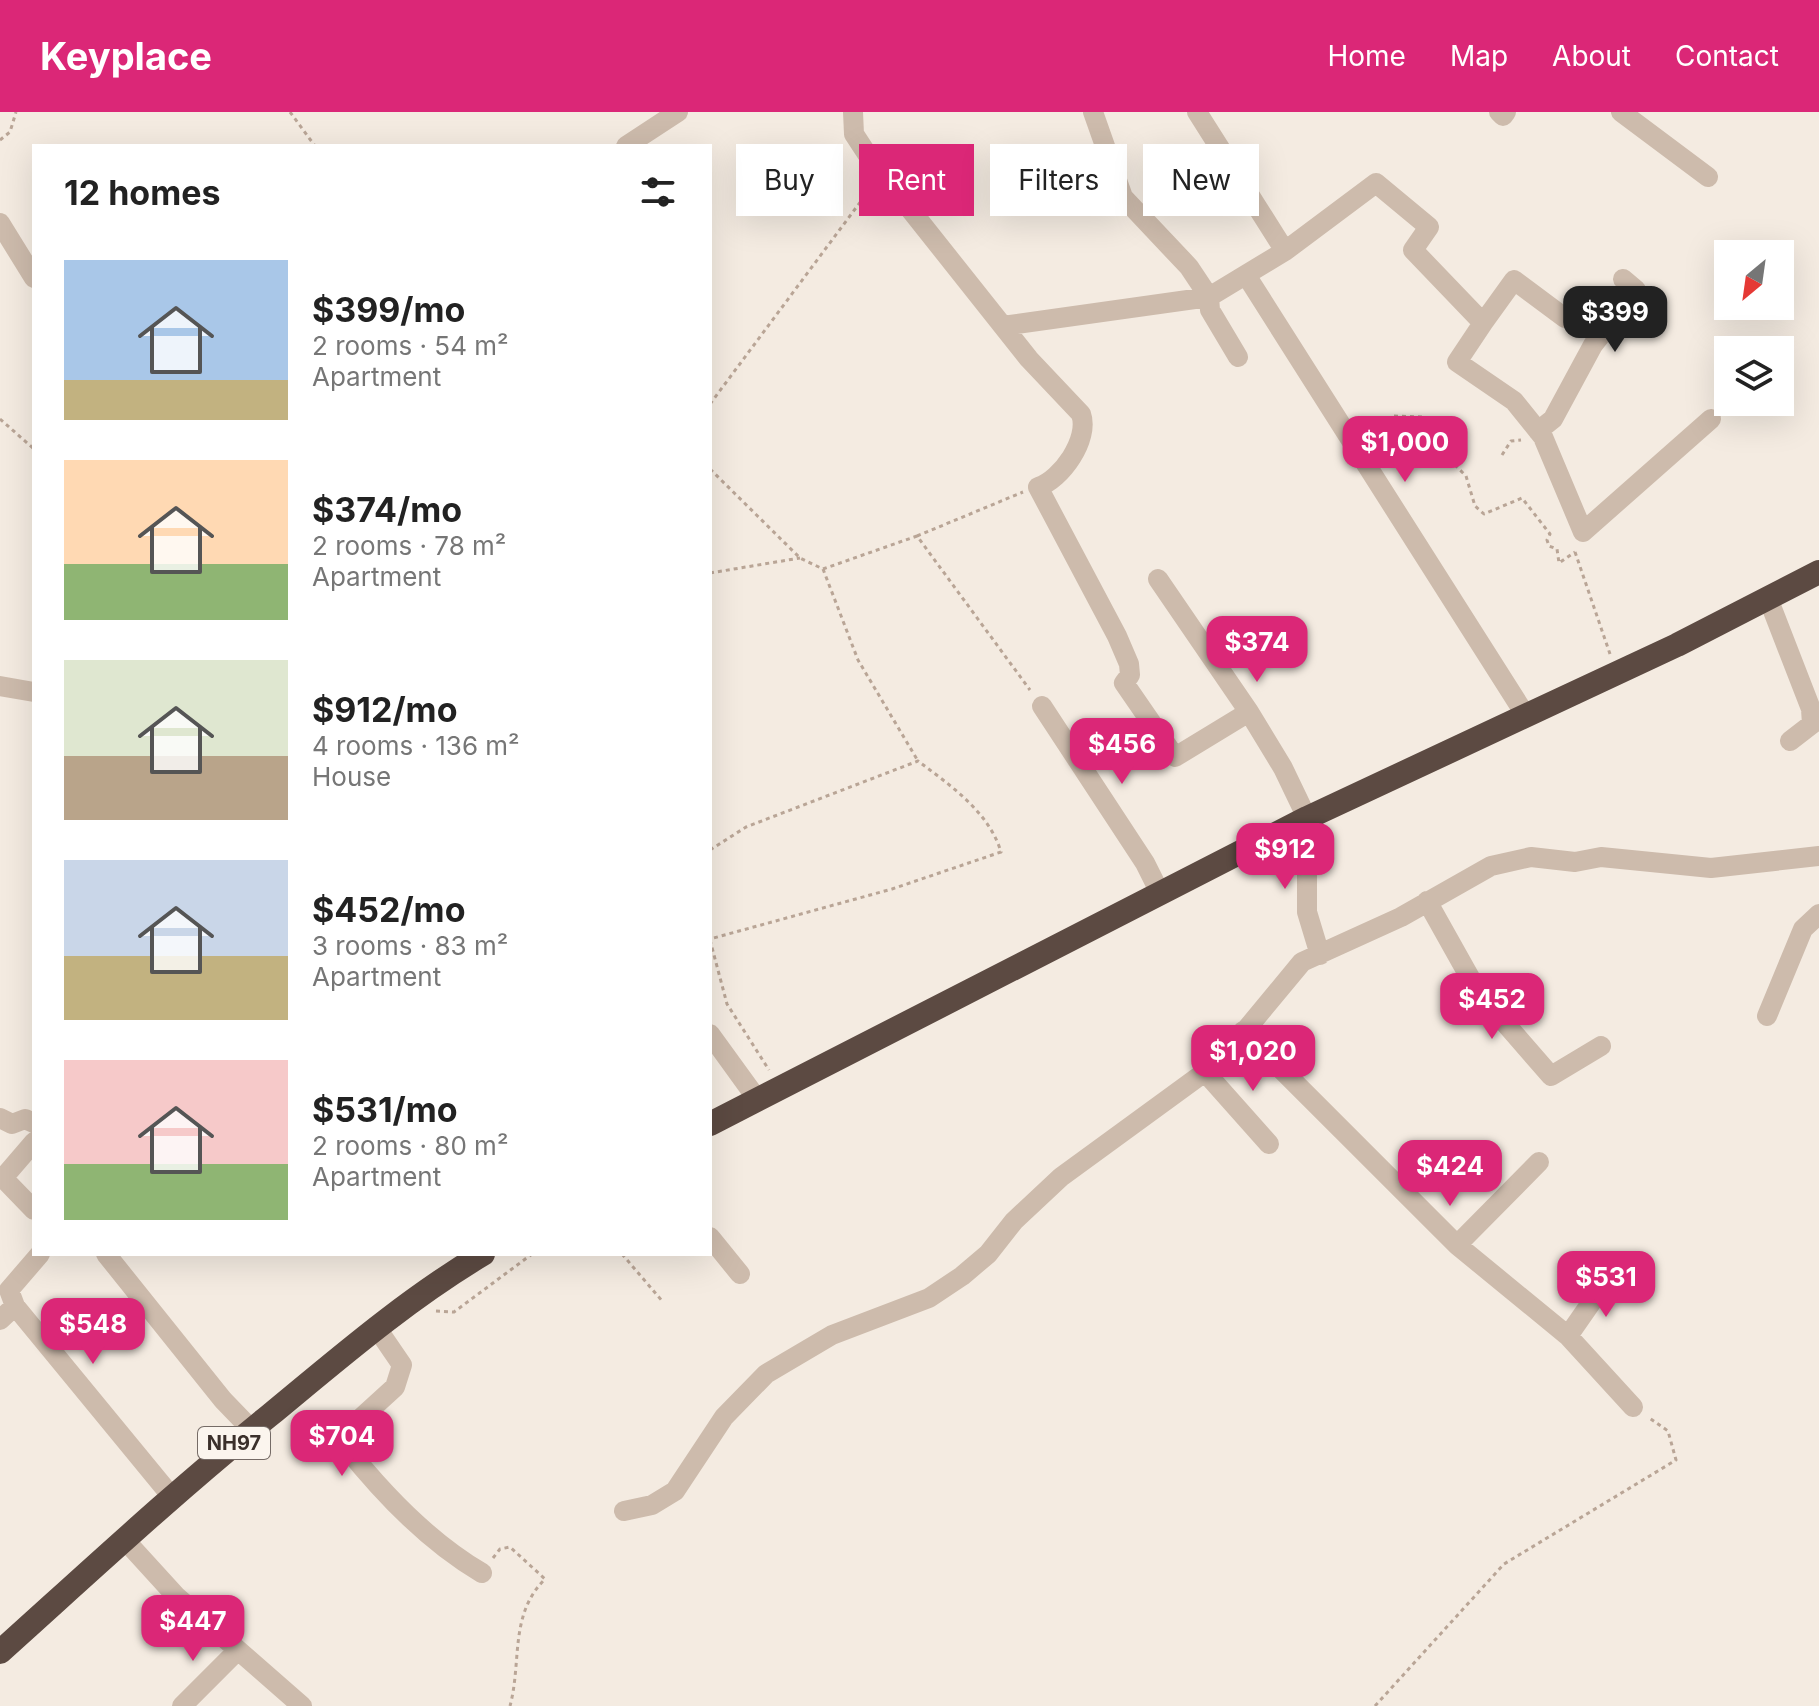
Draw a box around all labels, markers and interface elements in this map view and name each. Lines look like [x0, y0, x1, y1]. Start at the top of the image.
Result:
text: Keyplace [40, 33, 212, 79]
text: Home [1327, 39, 1406, 73]
text: Map [1450, 39, 1508, 73]
text: About [1552, 39, 1631, 73]
text: Contact [1675, 39, 1779, 73]
chip: Buy [736, 144, 843, 216]
chip: Rent [859, 144, 974, 216]
chip: Filters [990, 144, 1127, 216]
chip: New [1143, 144, 1259, 216]
icon: filters [636, 170, 680, 214]
text: 12 homes [64, 172, 220, 213]
north arrow [1714, 240, 1794, 320]
map controls [1714, 240, 1794, 416]
pin: $399 [1568, 286, 1662, 354]
text: $399/mo [312, 289, 465, 330]
icon: home [128, 292, 224, 388]
text: $399 [1581, 296, 1649, 327]
text: 2 rooms · 54 m² [312, 330, 509, 361]
button: layers [1714, 336, 1794, 416]
text: Apartment [312, 361, 441, 392]
pin: $1,000 [1340, 416, 1470, 484]
text: $1,000 [1361, 426, 1449, 457]
text: $374/mo [312, 489, 462, 530]
icon: home [128, 492, 224, 588]
text: 2 rooms · 78 m² [312, 530, 506, 561]
text: Apartment [312, 561, 441, 592]
pin: $374 [1210, 616, 1304, 684]
text: $374 [1225, 626, 1290, 657]
text: $912/mo [312, 689, 458, 730]
icon: home [128, 692, 224, 788]
pin: $456 [1075, 718, 1169, 786]
text: $456 [1088, 728, 1156, 759]
text: 4 rooms · 136 m² [312, 730, 520, 761]
text: House [312, 761, 391, 792]
pin: $912 [1238, 823, 1332, 891]
text: $912 [1254, 833, 1316, 864]
text: $452/mo [312, 889, 465, 930]
icon: home [128, 892, 224, 988]
text: 3 rooms · 83 m² [312, 930, 508, 961]
text: Apartment [312, 961, 441, 992]
pin: $452 [1445, 973, 1539, 1041]
text: $452 [1458, 983, 1526, 1014]
pin: $1,020 [1188, 1025, 1318, 1093]
text: $1,020 [1209, 1035, 1297, 1066]
text: $531/mo [312, 1089, 458, 1130]
icon: home [128, 1092, 224, 1188]
text: 2 rooms · 80 m² [312, 1130, 508, 1161]
pin: $424 [1403, 1140, 1497, 1208]
text: $424 [1416, 1150, 1484, 1181]
text: Apartment [312, 1161, 441, 1192]
pin: $531 [1559, 1251, 1653, 1319]
text: $531 [1575, 1261, 1637, 1292]
pin: $548 [46, 1298, 140, 1366]
text: $548 [59, 1308, 127, 1339]
pin: $704 [295, 1410, 389, 1478]
text: $704 [309, 1420, 375, 1451]
road number: NH97 [198, 1427, 270, 1459]
pin: $447 [146, 1595, 240, 1663]
text: $447 [159, 1605, 227, 1636]

